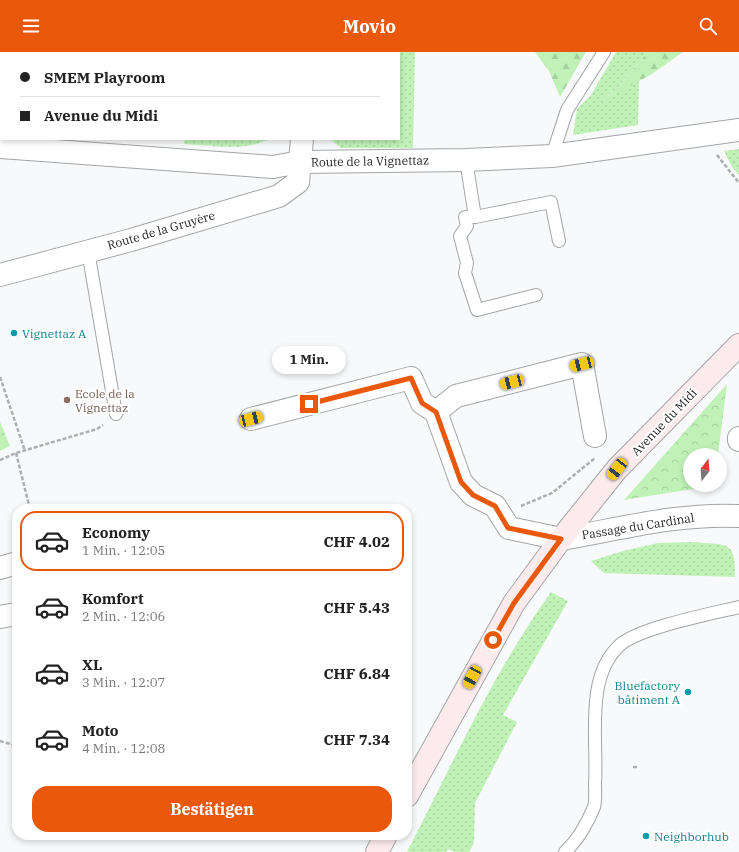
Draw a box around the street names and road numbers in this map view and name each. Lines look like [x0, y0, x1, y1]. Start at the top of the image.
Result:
street label: Route de la Vignettaz [311, 152, 429, 170]
street label: Route de la Gruyère [106, 207, 216, 253]
street label: Avenue du Midi [628, 385, 700, 459]
street label: Passage du Cardinal [581, 510, 696, 542]

